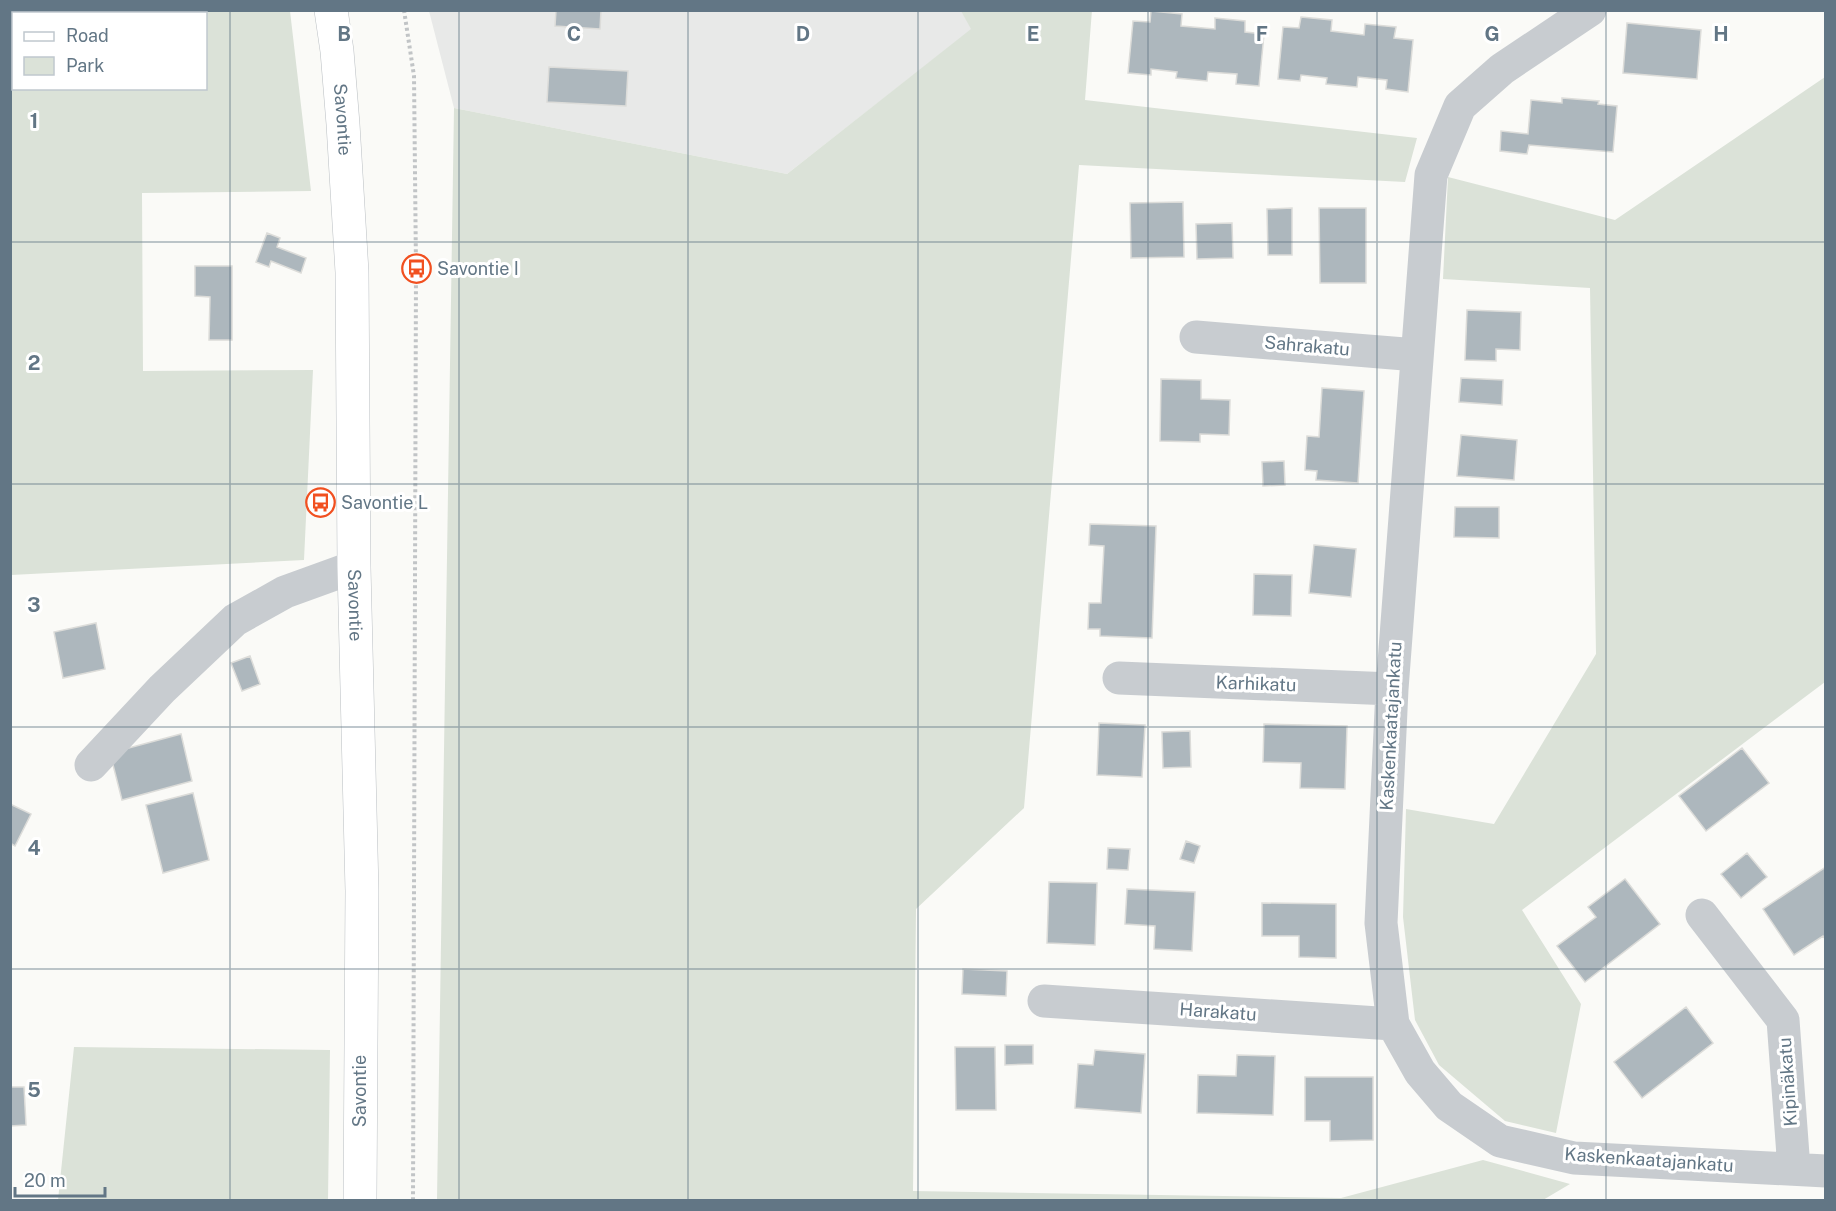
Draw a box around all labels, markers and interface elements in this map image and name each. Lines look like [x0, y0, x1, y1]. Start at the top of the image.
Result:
legend [12, 12, 207, 90]
text: B [337, 22, 351, 46]
text: C [567, 22, 581, 46]
text: D [796, 22, 810, 46]
text: E [1027, 22, 1039, 46]
text: F [1256, 22, 1268, 46]
text: G [1484, 22, 1500, 46]
text: H [1713, 22, 1729, 46]
text: Road [66, 25, 109, 46]
text: Park [66, 55, 104, 76]
street label: Savontie [330, 82, 356, 156]
text: 1 [30, 109, 38, 133]
bus stop icon: Savontie I [400, 253, 432, 285]
place label: Savontie I [437, 258, 519, 279]
street label: Sahrakatu [1263, 331, 1351, 360]
text: 2 [28, 351, 40, 375]
bus stop icon: Savontie L [304, 487, 336, 519]
place label: Savontie L [341, 492, 428, 513]
street label: Savontie [344, 569, 367, 641]
text: 3 [27, 593, 41, 617]
street label: Kaskenkaatajankatu [1376, 641, 1405, 811]
street label: Karhikatu [1215, 672, 1297, 695]
text: 4 [27, 836, 41, 860]
street label: Harakatu [1179, 998, 1257, 1025]
street label: Kipinäkatu [1774, 1037, 1801, 1127]
street label: Savontie [349, 1055, 370, 1127]
text: 5 [27, 1078, 41, 1102]
street label: Kaskenkaatajankatu [1564, 1143, 1734, 1176]
scale bar [15, 1160, 105, 1198]
text: 20 m [24, 1170, 66, 1191]

